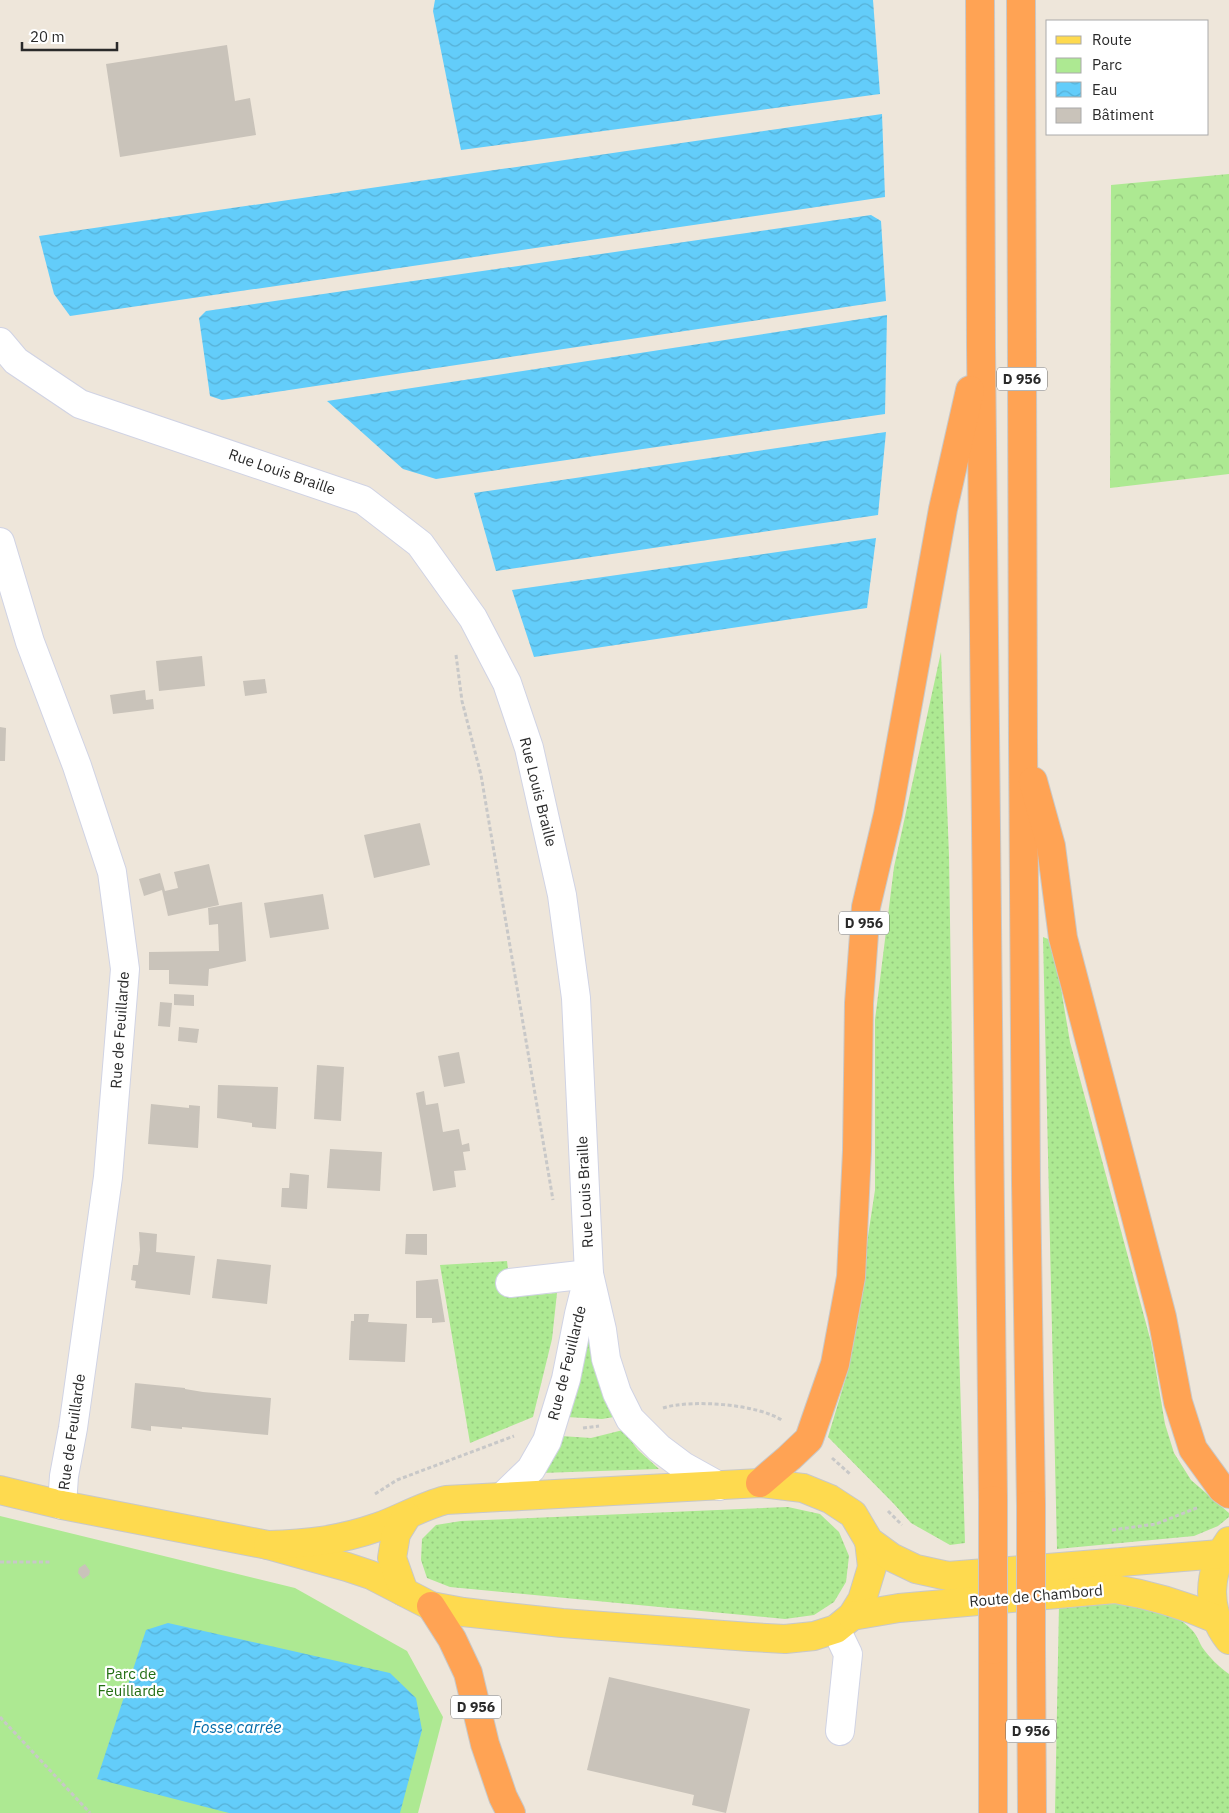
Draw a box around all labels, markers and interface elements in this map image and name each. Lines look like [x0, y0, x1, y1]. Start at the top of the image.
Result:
scale bar [22, 20, 118, 52]
legend [1046, 20, 1209, 135]
text: 20 m [30, 27, 65, 46]
text: Route [1092, 30, 1132, 49]
text: Parc [1092, 55, 1122, 74]
text: Eau [1092, 80, 1117, 99]
text: Bâtiment [1092, 105, 1154, 124]
road number: D 956 [997, 368, 1047, 390]
street label: Rue Louis Braille [226, 444, 338, 499]
street label: Rue Louis Braille [516, 735, 561, 849]
road number: D 956 [839, 911, 889, 934]
street label: Rue de Feuillarde [106, 971, 133, 1089]
street label: Rue Louis Braille [572, 1136, 597, 1249]
street label: Rue de Feuillarde [543, 1304, 590, 1422]
street label: Rue de Feuillarde [54, 1373, 89, 1491]
street label: Route de Chambord [968, 1580, 1103, 1611]
park label: Parc de Feuillarde [98, 1664, 164, 1700]
road number: D 956 [451, 1695, 501, 1718]
water label: Fosse carrée [193, 1717, 281, 1737]
road number: D 956 [1006, 1720, 1056, 1742]

